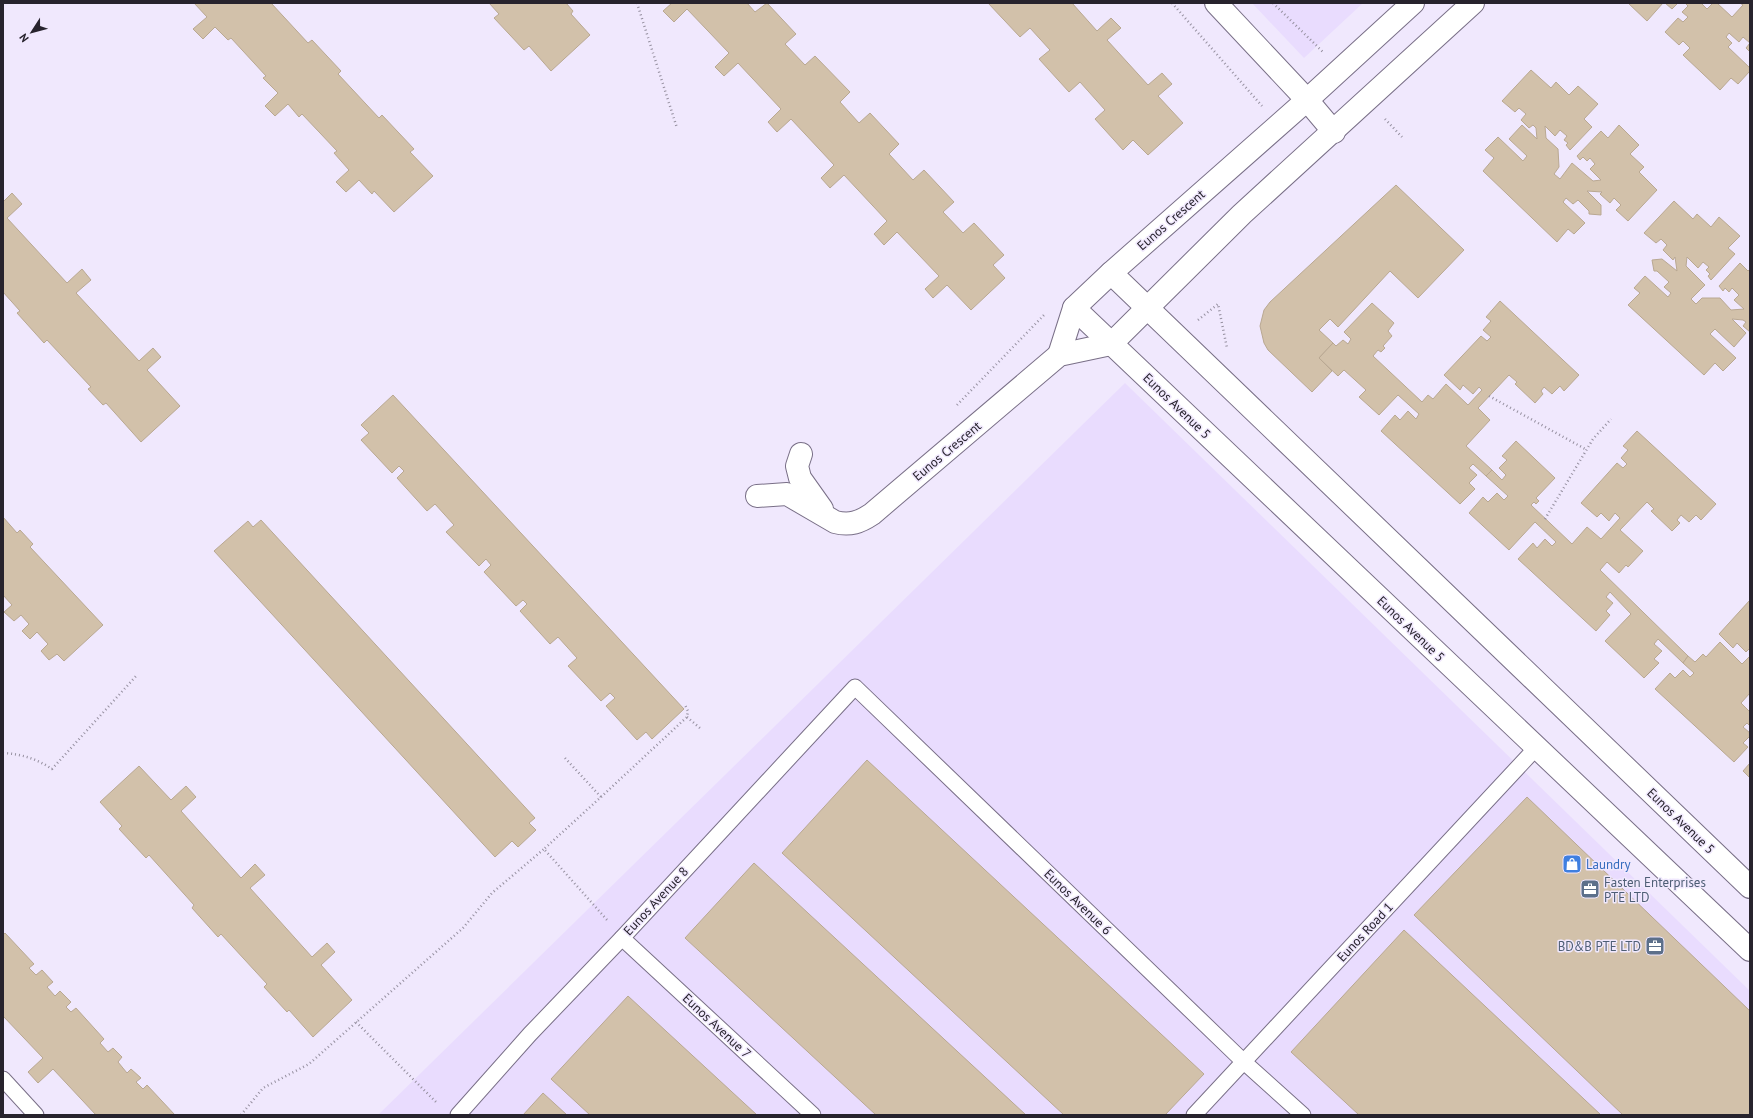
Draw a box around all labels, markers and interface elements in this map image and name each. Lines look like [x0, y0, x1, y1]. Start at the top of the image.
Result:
north arrow [12, 12, 52, 52]
text: N [16, 31, 32, 45]
street label: Eunos Crescent [1134, 186, 1209, 254]
street label: Eunos Avenue 5 [1140, 369, 1214, 443]
street label: Eunos Crescent [909, 417, 985, 485]
street label: Eunos Avenue 5 [1374, 592, 1448, 666]
street label: Eunos Avenue 5 [1644, 784, 1718, 858]
shop icon: Laundry [1561, 853, 1583, 875]
place label: Laundry [1586, 856, 1631, 873]
street label: Eunos Avenue 8 [620, 863, 692, 939]
street label: Eunos Avenue 6 [1041, 865, 1115, 939]
place label: Fasten Enterprises PTE LTD [1604, 874, 1706, 906]
office icon: Fasten Enterprises PTE LTD [1579, 878, 1601, 900]
street label: Eunos Road 1 [1333, 899, 1397, 965]
office icon: BD&B PTE LTD [1644, 935, 1666, 957]
place label: BD&B PTE LTD [1558, 938, 1641, 955]
street label: Eunos Avenue 7 [679, 990, 755, 1062]

